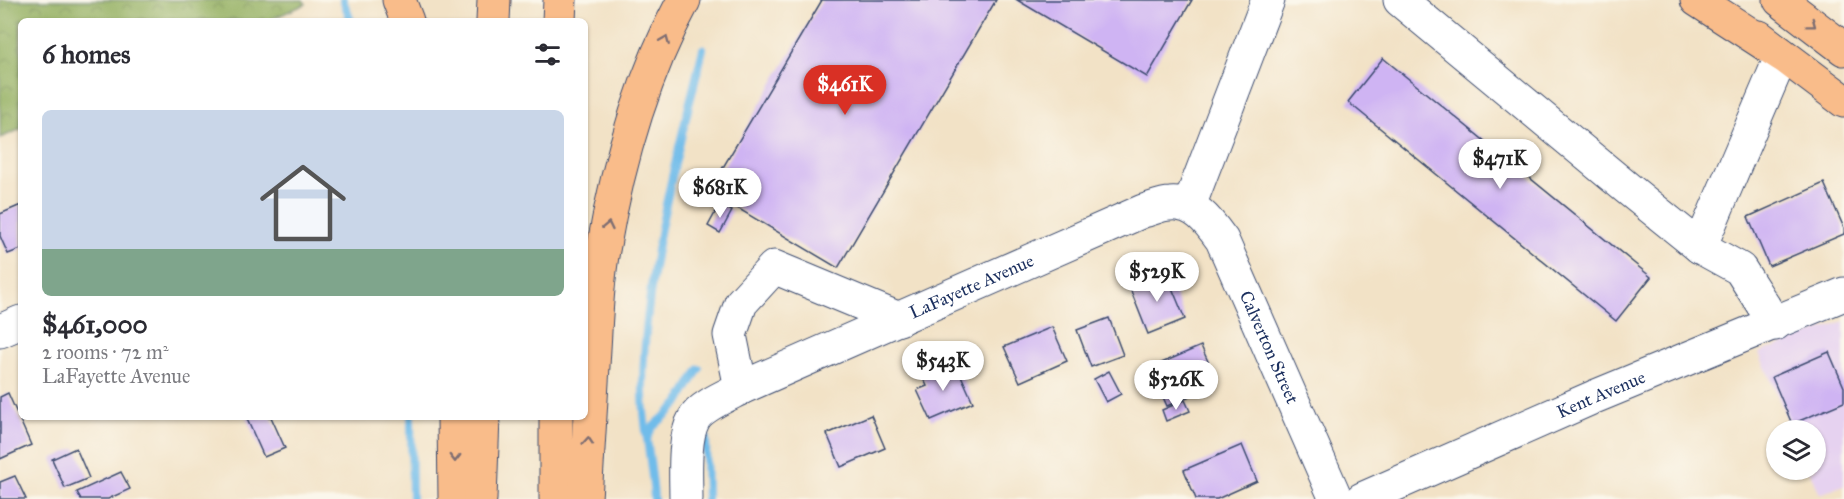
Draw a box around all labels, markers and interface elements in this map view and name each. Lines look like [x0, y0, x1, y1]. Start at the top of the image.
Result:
one-way arrow [1805, 17, 1816, 28]
one-way arrow [658, 35, 670, 46]
text: 6 homes [42, 38, 131, 70]
icon: filters [531, 38, 564, 71]
pin: $461K [803, 65, 887, 116]
text: $461K [817, 72, 873, 96]
pin: $471K [1458, 139, 1542, 190]
text: $471K [1472, 146, 1528, 170]
icon: home [249, 149, 357, 257]
pin: $681K [678, 168, 762, 219]
text: $681K [693, 175, 747, 199]
one-way arrow [601, 221, 614, 231]
street label: LaFayette Avenue [906, 250, 1037, 323]
pin: $529K [1115, 252, 1199, 303]
text: $529K [1129, 259, 1185, 283]
street label: Calverton Street [1235, 287, 1304, 408]
text: $461,000 [42, 308, 148, 340]
text: 2 rooms · 72 m² [42, 340, 169, 364]
pin: $543K [901, 341, 985, 392]
text: $543K [916, 348, 970, 372]
pin: $526K [1134, 360, 1218, 411]
text: LaFayette Avenue [42, 364, 190, 388]
street label: Kent Avenue [1553, 366, 1649, 423]
text: $526K [1148, 367, 1204, 391]
map controls [1766, 420, 1826, 480]
button: layers [1766, 420, 1826, 480]
one-way arrow [582, 436, 595, 445]
one-way arrow [449, 454, 461, 463]

